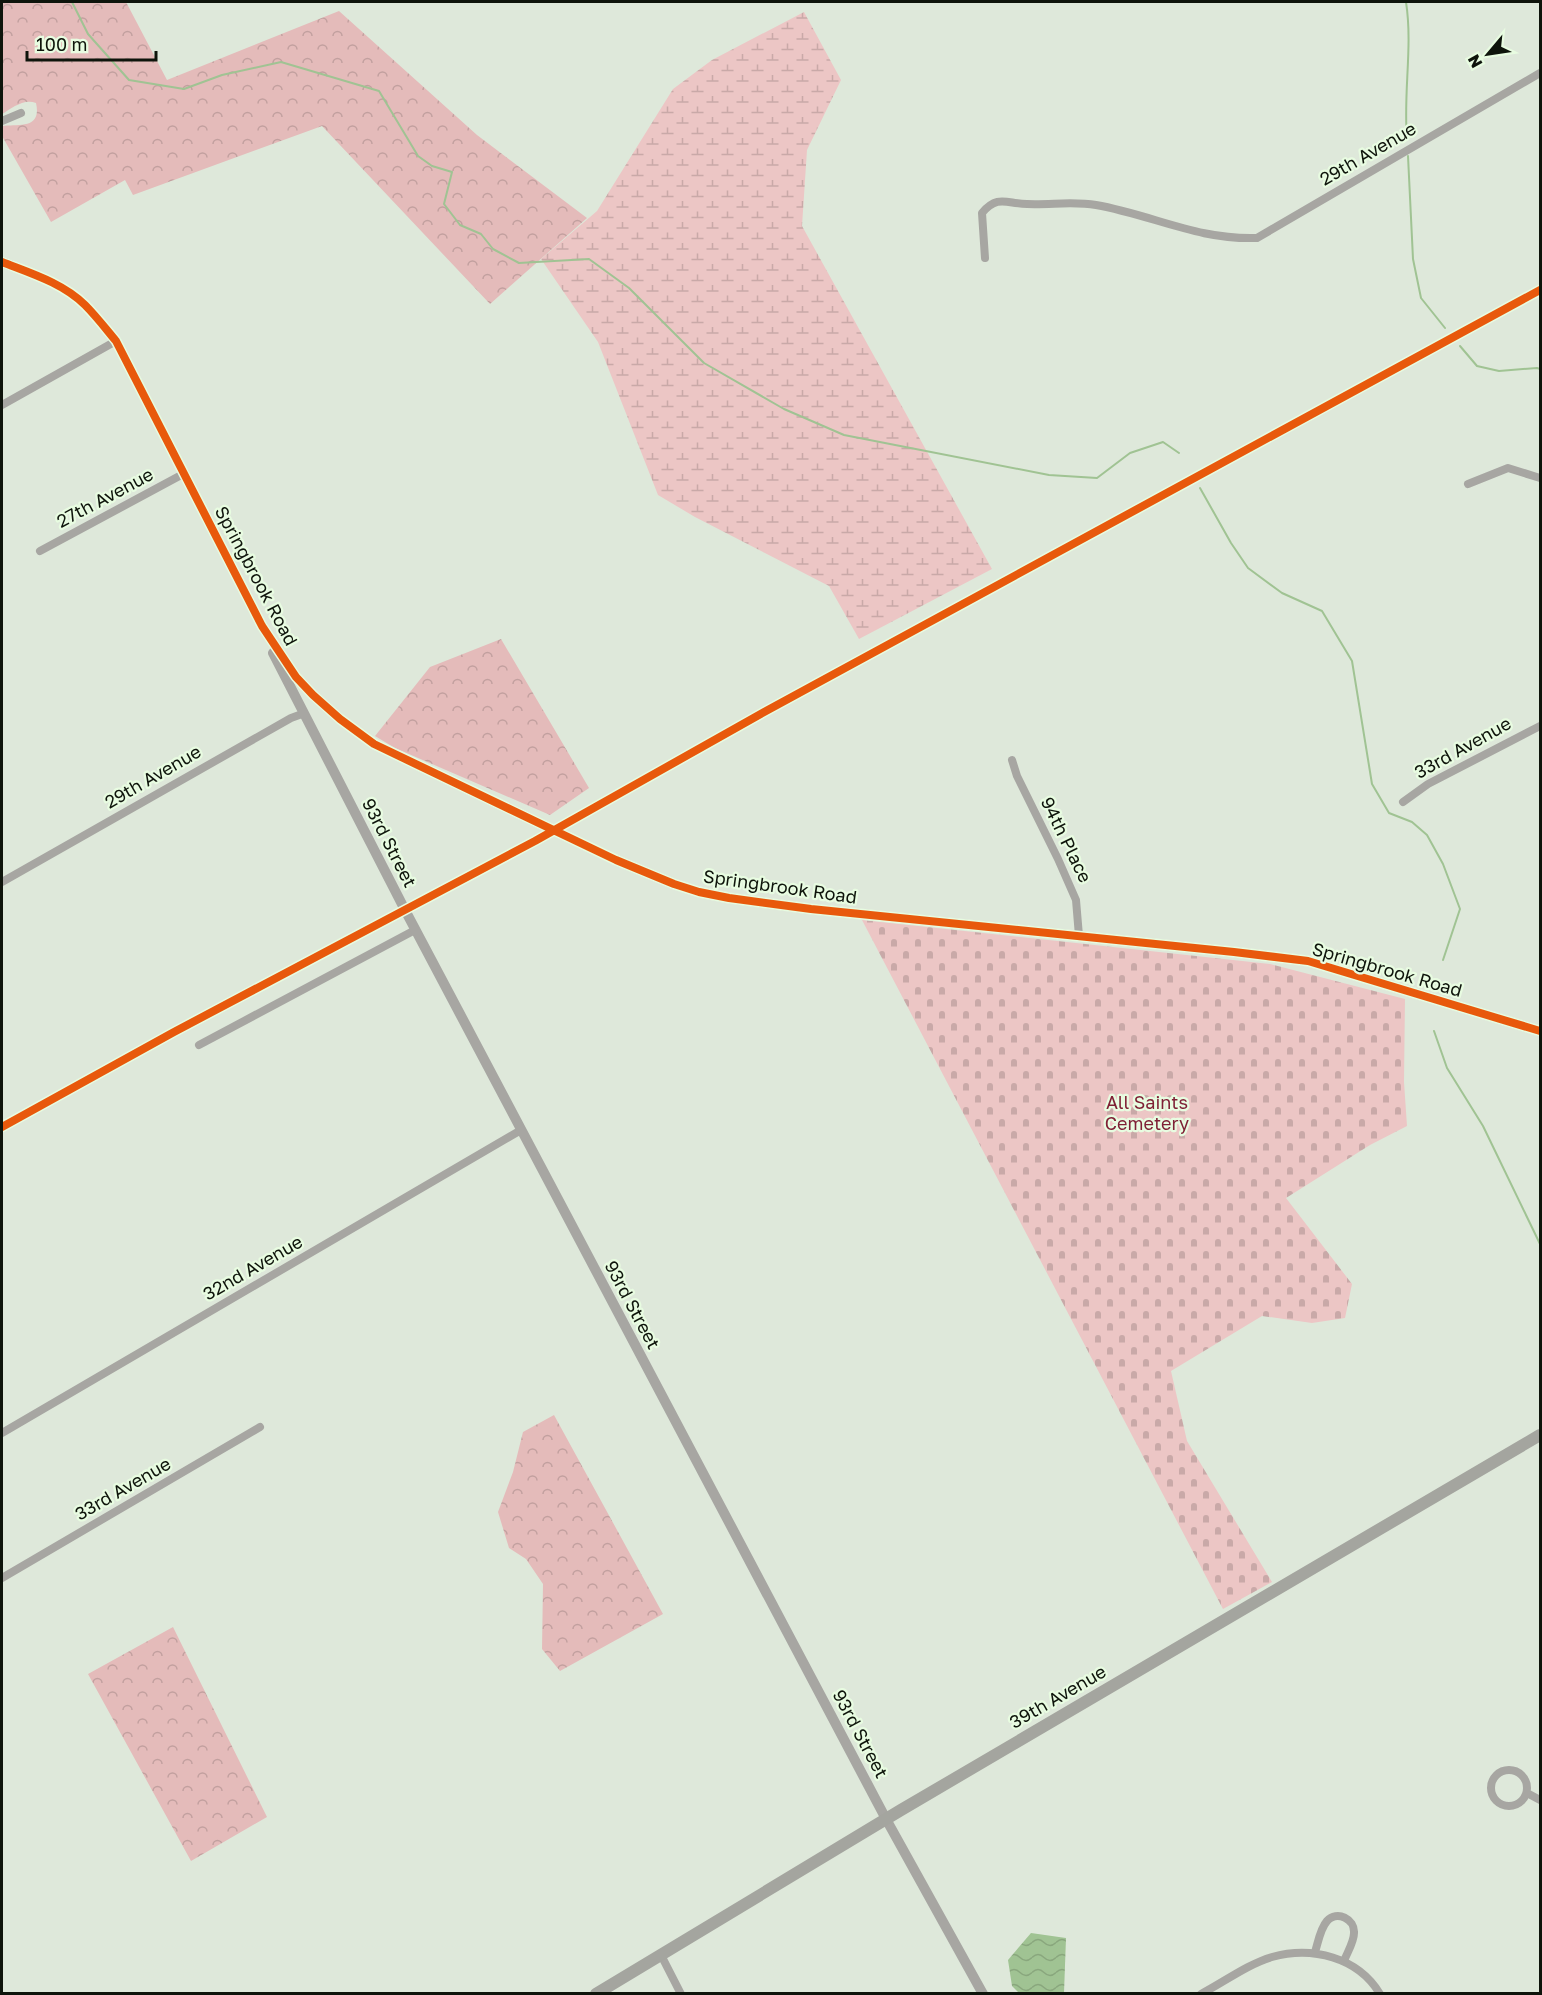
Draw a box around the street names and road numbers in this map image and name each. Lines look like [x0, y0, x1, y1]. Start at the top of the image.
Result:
street label: 29th Avenue [1315, 117, 1420, 190]
street label: 27th Avenue [52, 462, 157, 532]
street label: Springbrook Road [211, 502, 303, 649]
street label: 33rd Avenue [1410, 712, 1515, 783]
street label: 29th Avenue [100, 740, 205, 813]
street label: 94th Place [1037, 793, 1097, 886]
street label: 93rd Street [358, 794, 422, 891]
street label: Springbrook Road [702, 864, 858, 908]
street label: Springbrook Road [1310, 937, 1465, 1001]
street label: 32nd Avenue [199, 1230, 306, 1304]
street label: 93rd Street [600, 1256, 665, 1353]
street label: 33rd Avenue [71, 1452, 174, 1524]
street label: 39th Avenue [1005, 1660, 1110, 1733]
street label: 93rd Street [828, 1685, 893, 1782]

